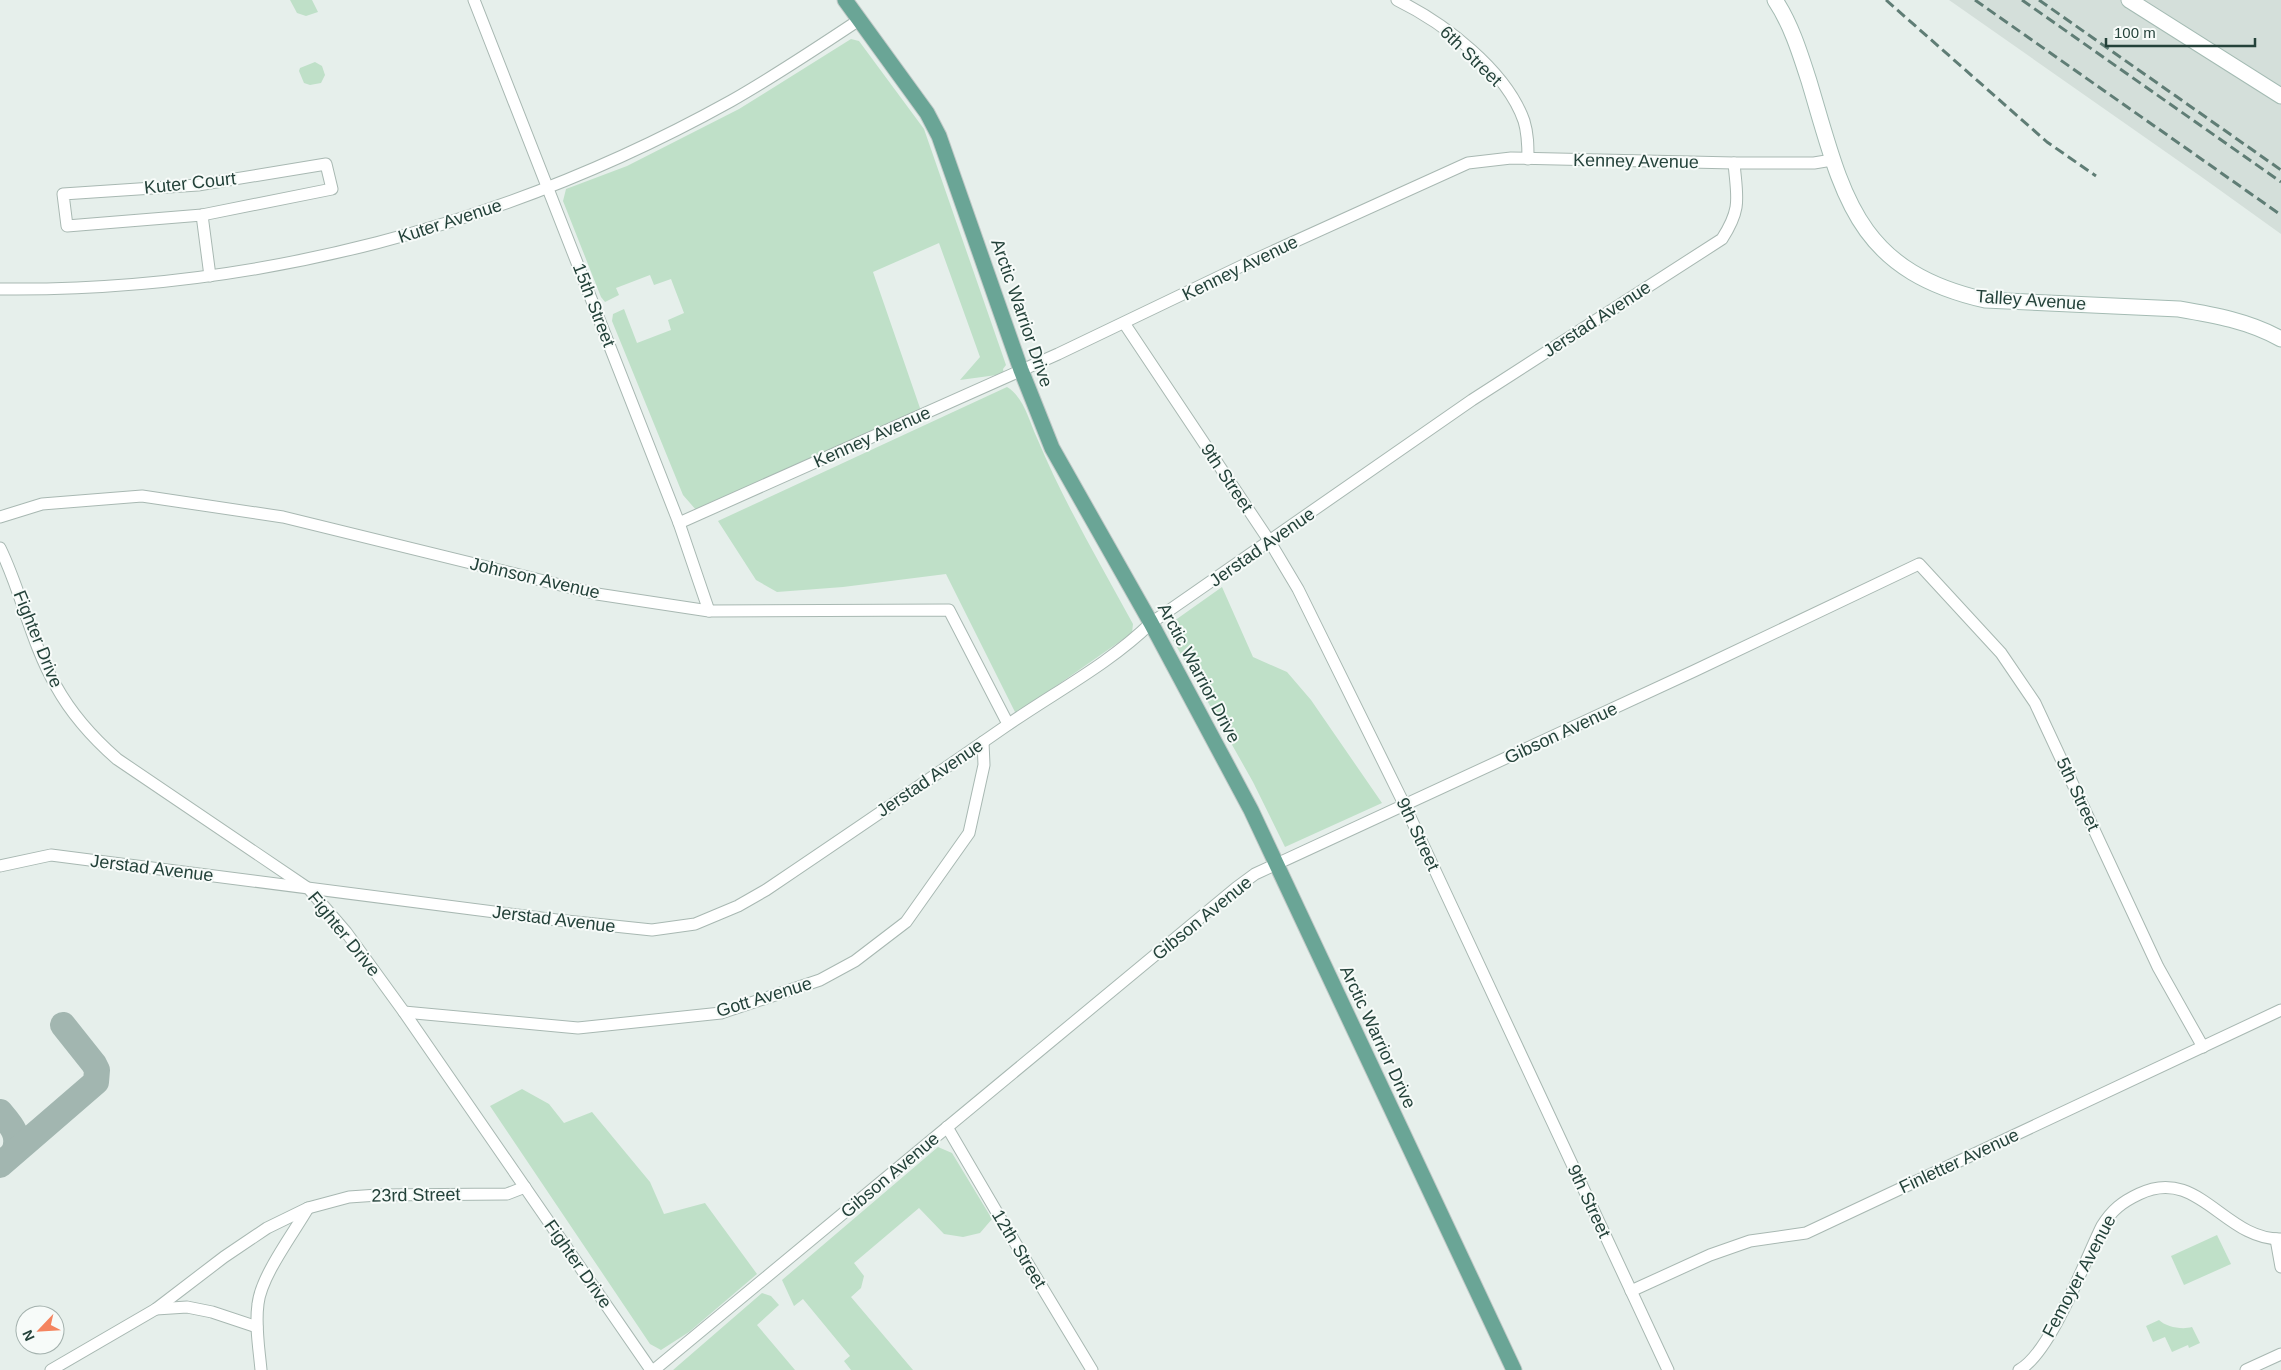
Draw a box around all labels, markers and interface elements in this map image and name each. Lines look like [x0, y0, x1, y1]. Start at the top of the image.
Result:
scale bar [2106, 15, 2255, 47]
street label: 6th Street [1436, 22, 1506, 90]
text: 100 m [2114, 24, 2156, 41]
street label: Kenney Avenue [1573, 150, 1699, 172]
street label: Kuter Court [143, 168, 237, 198]
street label: Kuter Avenue [396, 195, 504, 247]
street label: Kenney Avenue [1179, 231, 1301, 305]
street label: Arctic Warrior Drive [987, 236, 1057, 390]
street label: 15th Street [569, 260, 619, 350]
street label: Jerstad Avenue [1540, 277, 1654, 361]
street label: Talley Avenue [1975, 286, 2087, 314]
street label: Kenney Avenue [810, 402, 934, 472]
street label: 9th Street [1197, 440, 1257, 516]
street label: Jerstad Avenue [1206, 503, 1318, 591]
street label: Johnson Avenue [468, 553, 602, 603]
street label: Fighter Drive [9, 587, 67, 691]
street label: Arctic Warrior Drive [1154, 600, 1244, 746]
street label: Gibson Avenue [1502, 698, 1620, 768]
street label: Jerstad Avenue [873, 735, 987, 821]
street label: 5th Street [2052, 754, 2104, 834]
street label: 9th Street [1392, 794, 1444, 874]
street label: Jerstad Avenue [89, 851, 215, 885]
street label: Gibson Avenue [1148, 872, 1256, 964]
street label: Fighter Drive [304, 888, 384, 980]
street label: Jerstad Avenue [491, 902, 617, 936]
street label: Arctic Warrior Drive [1336, 962, 1420, 1112]
street label: Gott Avenue [714, 973, 814, 1021]
street label: Finletter Avenue [1896, 1125, 2022, 1197]
street label: Gibson Avenue [837, 1128, 943, 1222]
street label: 9th Street [1563, 1161, 1615, 1241]
street label: 23rd Street [371, 1184, 461, 1206]
street label: 12th Street [988, 1206, 1050, 1292]
street label: Femoyer Avenue [2038, 1211, 2120, 1341]
street label: Fighter Drive [540, 1216, 616, 1312]
north arrow [15, 1305, 65, 1355]
text: N [19, 1328, 38, 1343]

